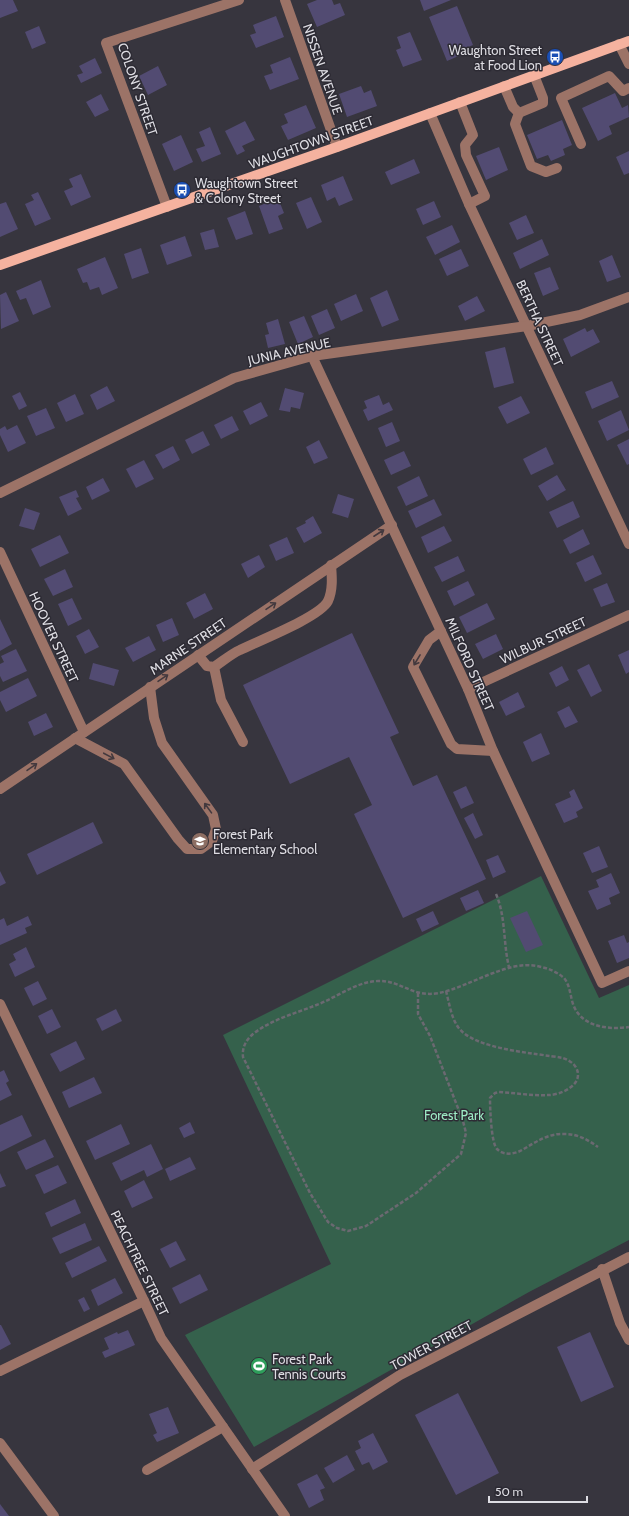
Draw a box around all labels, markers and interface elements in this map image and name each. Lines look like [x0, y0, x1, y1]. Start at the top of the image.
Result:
street label: NISSEN AVENUE [300, 21, 346, 117]
street label: COLONY STREET [115, 40, 161, 138]
place label: Waughton Street at Food Lion [449, 42, 543, 73]
bus stop icon: Waughton Street at Food Lion [545, 47, 565, 67]
street label: WAUGHTOWN STREET [246, 112, 376, 172]
place label: Waughtown Street & Colony Street [195, 175, 298, 206]
bus stop icon: Waughtown Street & Colony Street [172, 180, 192, 200]
street label: BERTHA STREET [513, 277, 567, 369]
street label: JUNIA AVENUE [245, 334, 332, 369]
one-way arrow [373, 529, 384, 538]
street label: HOOVER STREET [26, 589, 82, 685]
one-way arrow [265, 602, 276, 610]
street label: WILBUR STREET [497, 613, 589, 667]
street label: MARNE STREET [146, 614, 230, 678]
street label: MILFORD STREET [442, 615, 498, 713]
one-way arrow [412, 654, 420, 666]
one-way arrow [157, 674, 169, 682]
one-way arrow [103, 753, 115, 760]
one-way arrow [26, 763, 37, 771]
one-way arrow [204, 803, 212, 814]
place label: Forest Park Elementary School [213, 826, 317, 857]
school or university icon: Forest Park Elementary School [190, 831, 210, 851]
park label: Forest Park [424, 1107, 484, 1123]
street label: PEACHTREE STREET [107, 1208, 173, 1318]
street label: TOWER STREET [387, 1317, 475, 1373]
place label: Forest Park Tennis Courts [272, 1351, 346, 1382]
sports icon: Forest Park Tennis Courts [249, 1356, 269, 1376]
scale bar [489, 1478, 587, 1504]
text: 50 m [495, 1484, 523, 1499]

